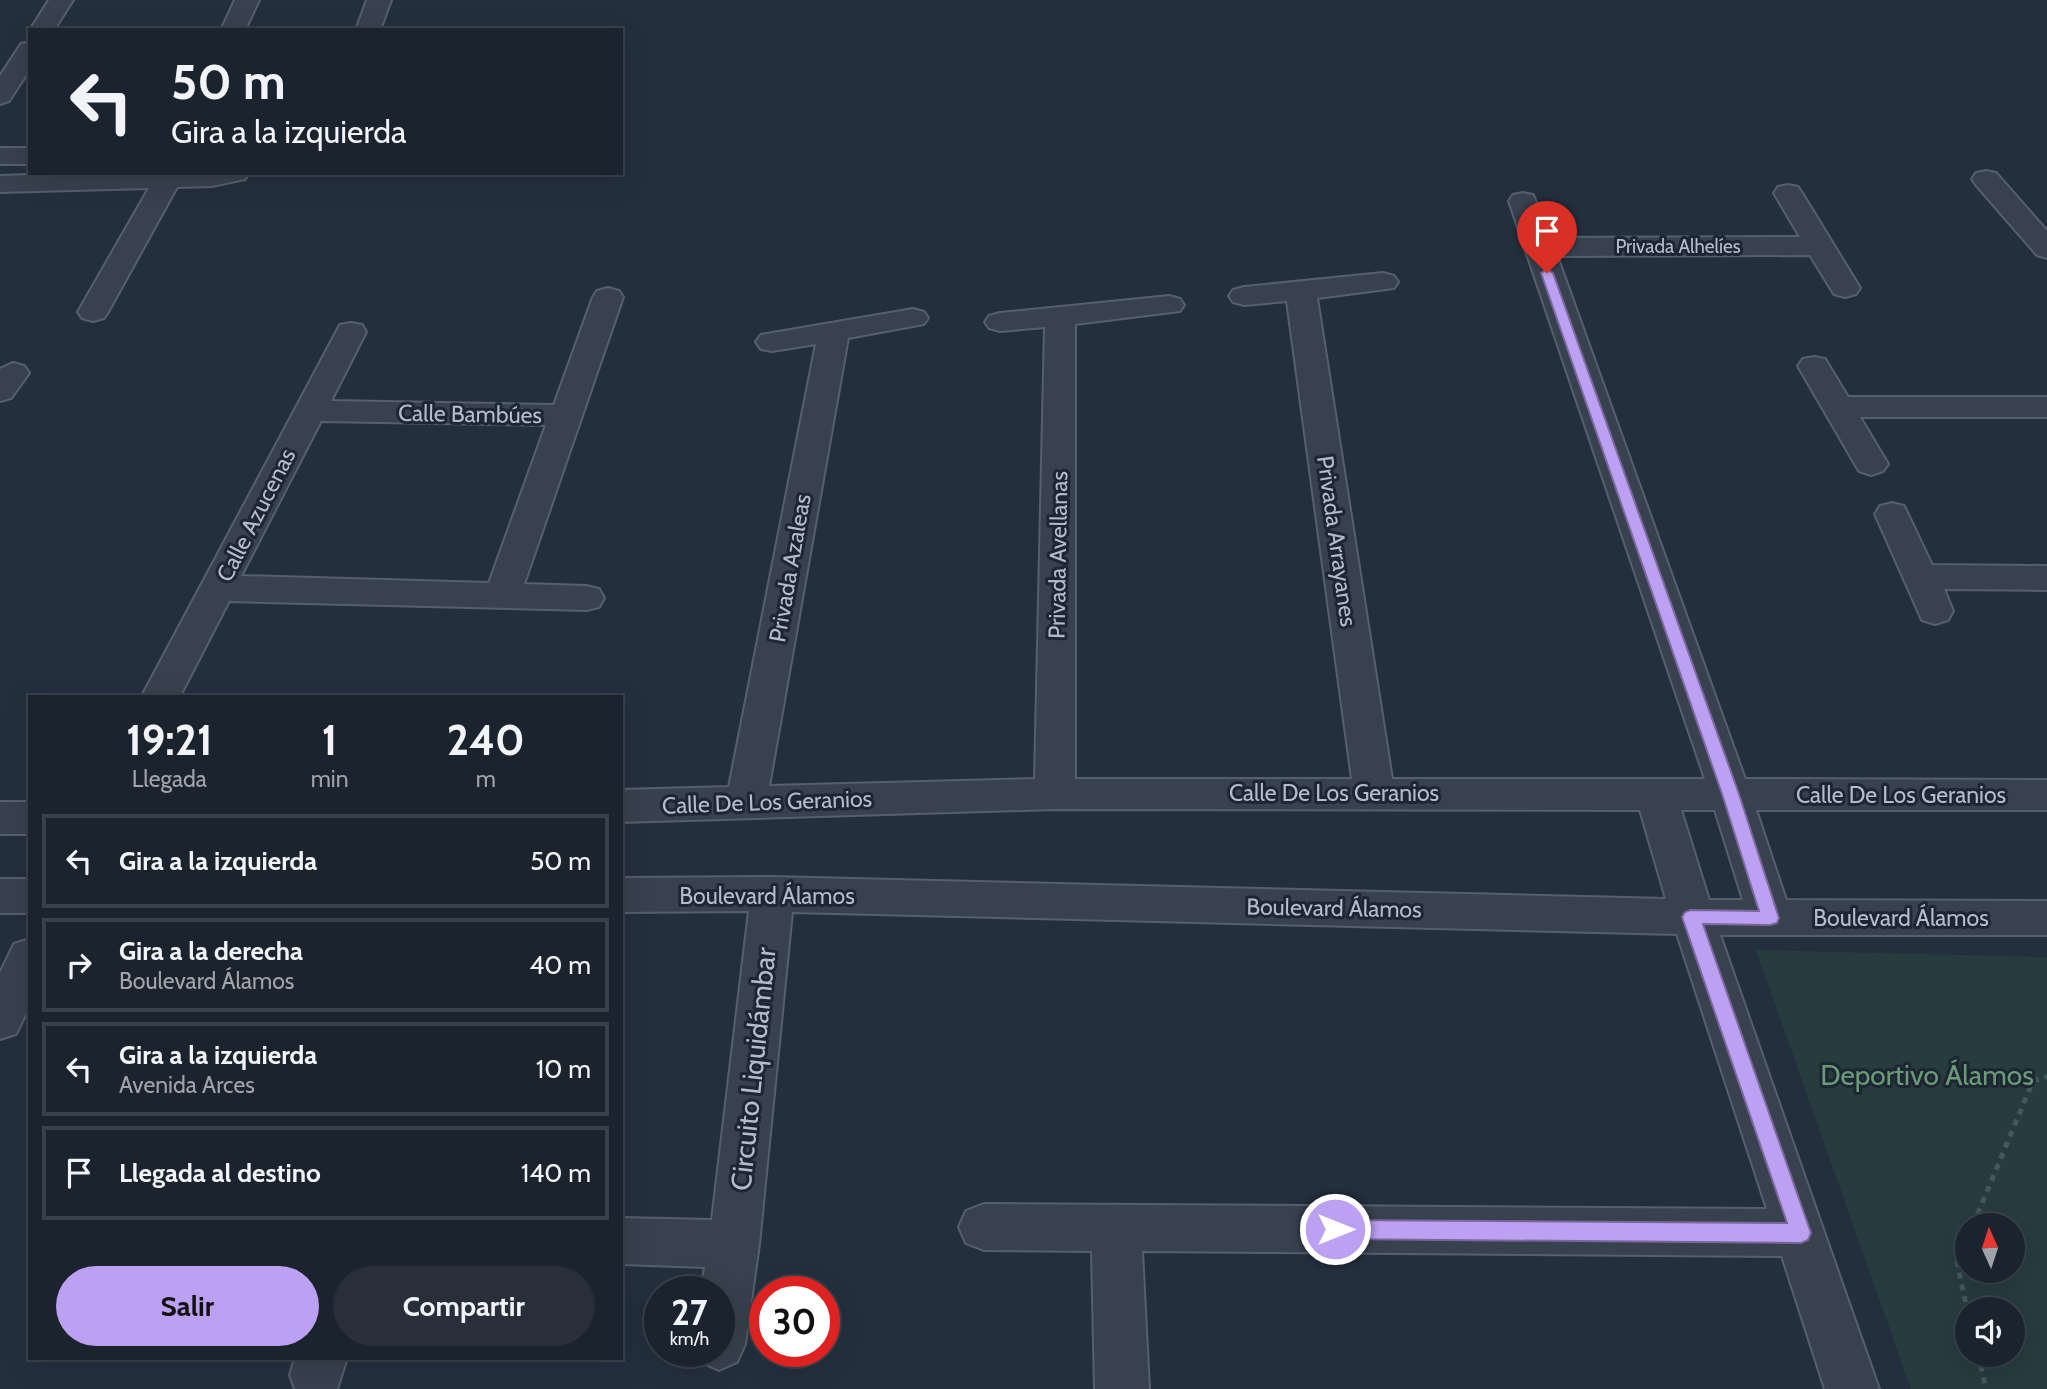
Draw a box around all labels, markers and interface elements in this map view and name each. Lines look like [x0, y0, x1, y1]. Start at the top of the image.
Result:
text: 50 m [171, 52, 286, 111]
icon: left [56, 56, 147, 147]
text: Gira a la izquierda [171, 112, 406, 151]
pin [1517, 201, 1577, 273]
icon: arrive [1528, 212, 1566, 250]
street label: Privada Alhelíes [1615, 235, 1741, 258]
street label: Calle Bambúes [398, 399, 542, 429]
street label: Calle Azucenas [211, 444, 301, 586]
street label: Privada Arrayanes [1311, 454, 1363, 628]
street label: Privada Avellanas [1043, 471, 1073, 639]
street label: Privada Azaleas [763, 492, 817, 644]
text: 19:21 [126, 714, 212, 766]
text: 1 [322, 714, 337, 766]
text: 240 [447, 714, 525, 766]
text: Llegada [132, 765, 207, 793]
text: min [311, 765, 349, 793]
text: m [476, 765, 496, 793]
street label: Calle De Los Geranios [1229, 779, 1439, 807]
street label: Calle De Los Geranios [1796, 781, 2006, 809]
street label: Calle De Los Geranios [661, 784, 873, 820]
icon: left [60, 842, 98, 880]
text: Gira a la izquierda [119, 845, 317, 877]
text: 50 m [530, 845, 591, 877]
street label: Boulevard Álamos [679, 881, 855, 910]
street label: Boulevard Álamos [1246, 891, 1422, 924]
street label: Boulevard Álamos [1813, 903, 1989, 932]
text: Gira a la derecha [119, 935, 303, 967]
icon: right [60, 946, 98, 984]
street label: Circuito Liquidámbar [723, 946, 783, 1192]
text: 40 m [529, 949, 591, 981]
text: Boulevard Álamos [119, 967, 294, 995]
text: Gira a la izquierda [119, 1039, 317, 1071]
icon: left [60, 1050, 98, 1088]
text: 10 m [536, 1053, 591, 1085]
park label: Deportivo Álamos [1820, 1058, 2034, 1092]
text: Avenida Arces [119, 1071, 255, 1099]
icon: arrive [60, 1154, 98, 1192]
text: Llegada al destino [119, 1157, 321, 1189]
text: 140 m [521, 1157, 591, 1189]
position arrow [1298, 1192, 1372, 1266]
north arrow [1955, 1213, 2025, 1283]
map controls [1955, 1213, 2025, 1367]
button: Salir [56, 1266, 319, 1346]
button: Compartir [333, 1266, 595, 1346]
speed limit sign: 30 [749, 1276, 840, 1367]
text: 27 [671, 1291, 708, 1334]
button: sound [1955, 1297, 2025, 1367]
text: km/h [670, 1328, 709, 1350]

